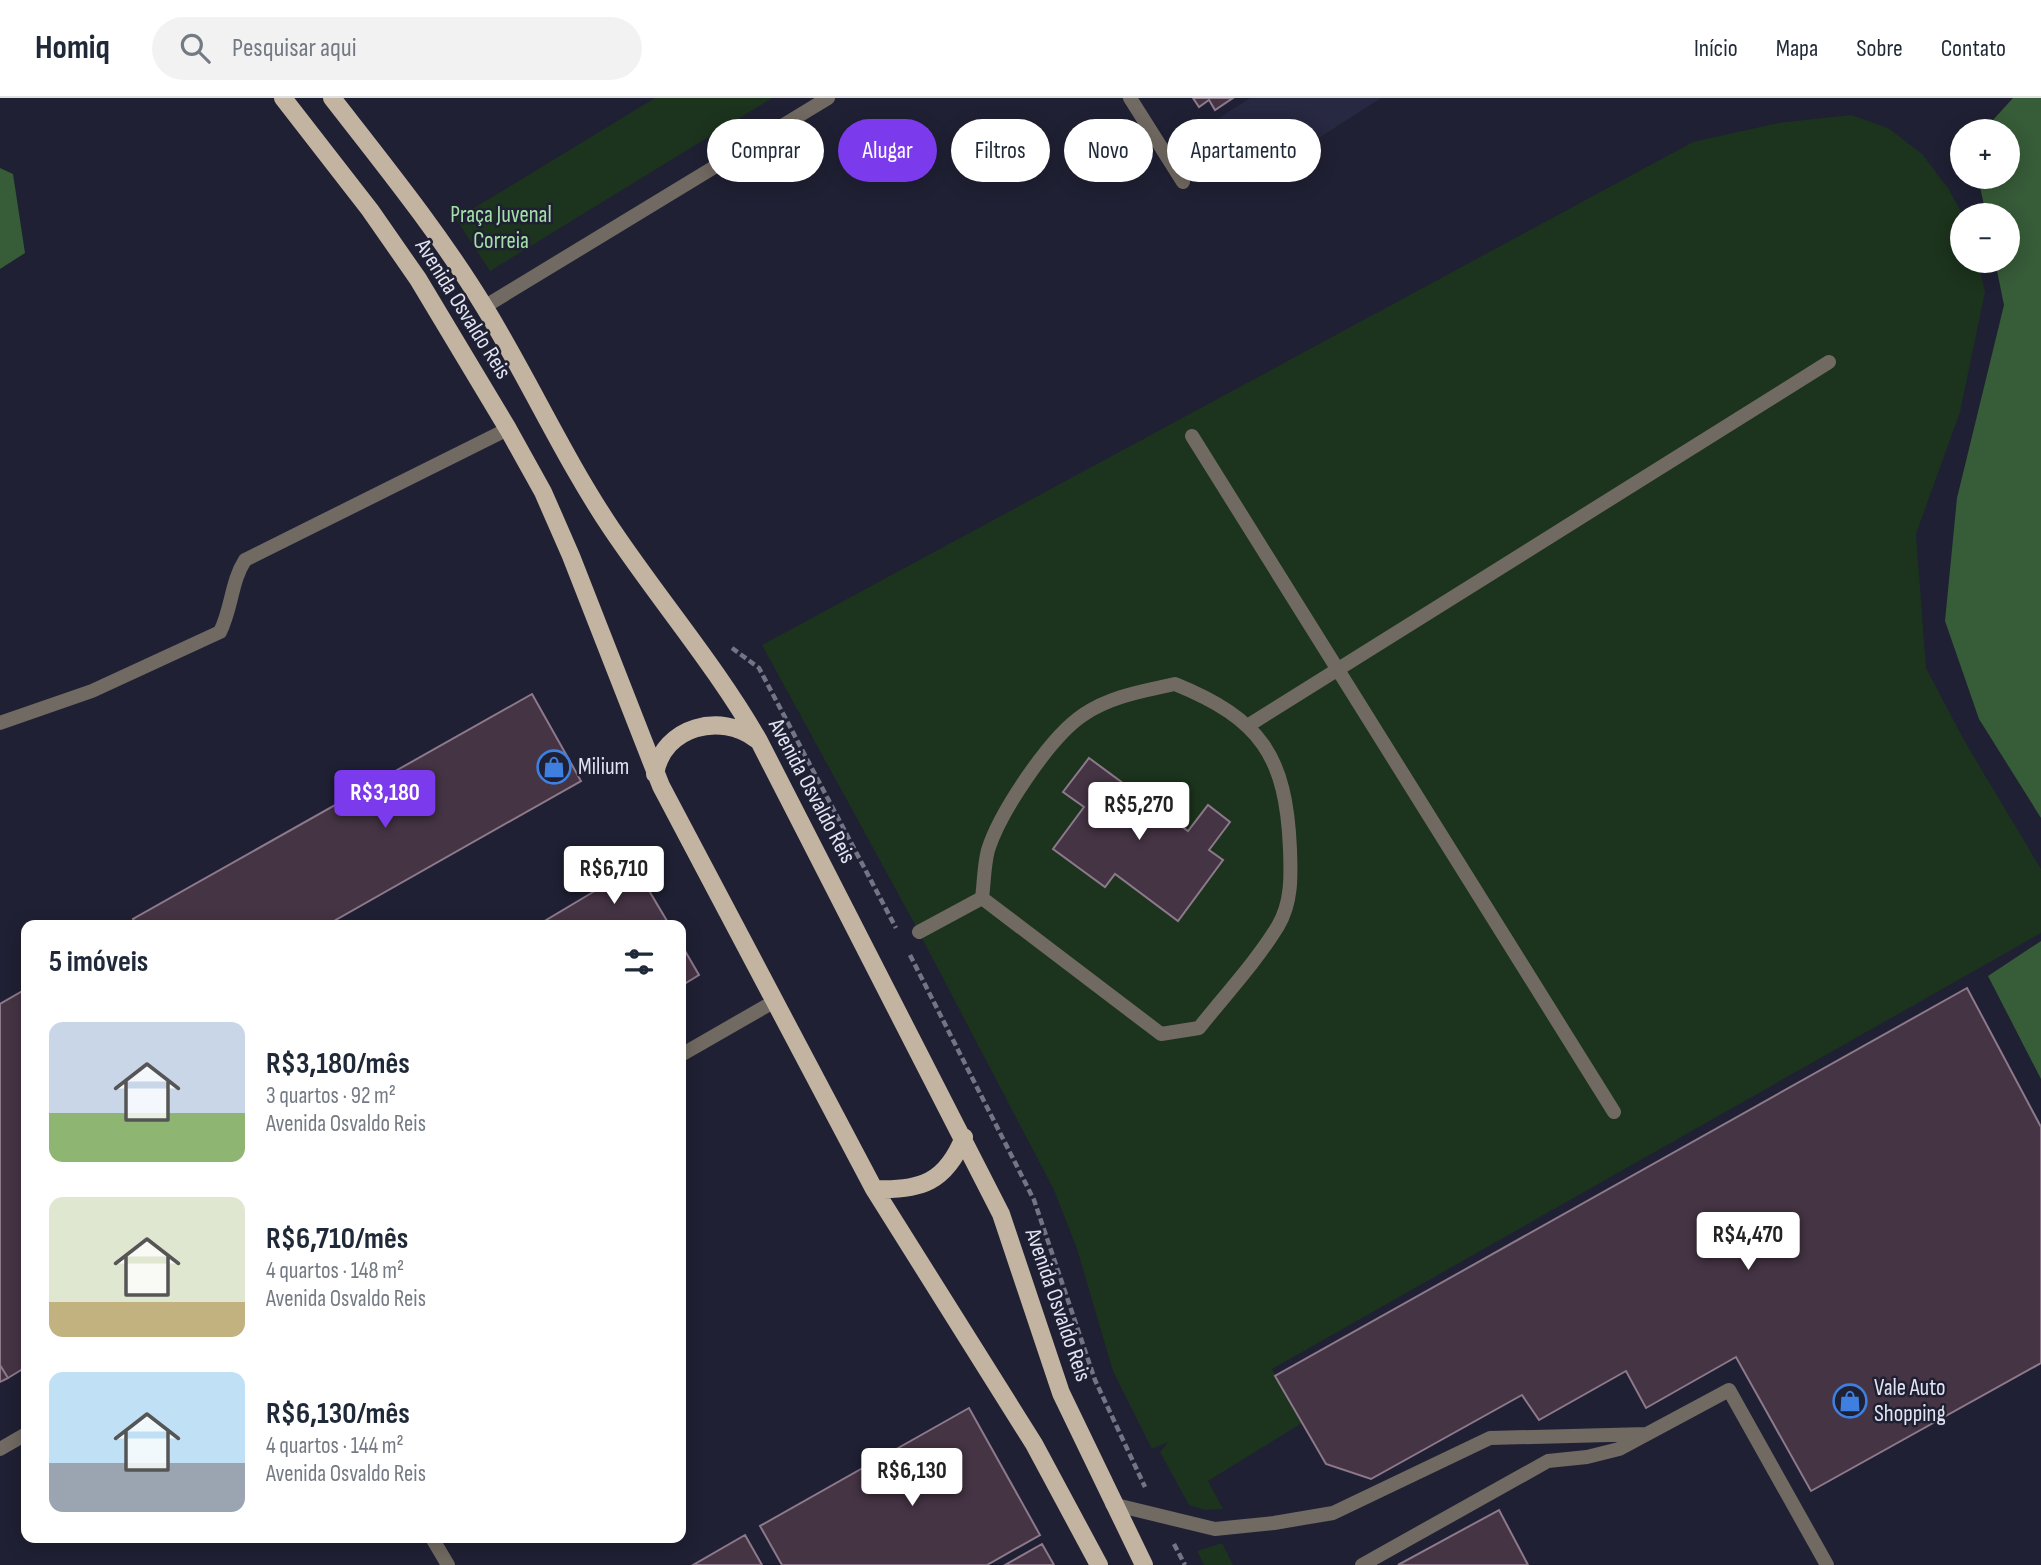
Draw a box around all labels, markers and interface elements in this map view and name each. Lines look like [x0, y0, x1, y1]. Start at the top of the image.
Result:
search box [152, 17, 642, 80]
text: Homiq [35, 28, 110, 68]
icon: search [176, 29, 214, 67]
text: Pesquisar aqui [232, 33, 357, 64]
text: Início [1694, 34, 1738, 63]
text: Mapa [1776, 34, 1818, 63]
text: Sobre [1856, 34, 1903, 63]
text: Contato [1941, 34, 2006, 63]
chip: Comprar [707, 119, 824, 182]
chip: Alugar [838, 119, 937, 182]
chip: Filtros [951, 119, 1050, 182]
chip: Novo [1064, 119, 1153, 182]
chip: Apartamento [1167, 119, 1321, 182]
map controls [1950, 119, 2020, 273]
button: + [1950, 119, 2020, 189]
park label: Praça Juvenal Correia [450, 201, 552, 255]
button: − [1950, 203, 2020, 273]
street label: Avenida Osvaldo Reis [408, 233, 517, 384]
street label: Avenida Osvaldo Reis [762, 713, 862, 868]
shop icon: Milium [535, 748, 573, 786]
place label: Milium [578, 753, 629, 781]
pin: R$3,180 [320, 770, 450, 830]
text: R$3,180 [350, 779, 420, 807]
pin: R$5,270 [1074, 782, 1204, 842]
text: R$5,270 [1104, 791, 1174, 819]
pin: R$6,710 [549, 846, 679, 906]
text: R$6,710 [580, 855, 648, 883]
icon: filters [620, 943, 658, 981]
text: 5 imóveis [49, 944, 148, 980]
text: R$3,180/mês [266, 1046, 410, 1082]
icon: home [105, 1050, 189, 1134]
text: 3 quartos · 92 m² [266, 1082, 396, 1110]
text: Avenida Osvaldo Reis [266, 1110, 426, 1138]
pin: R$4,470 [1683, 1212, 1813, 1272]
text: R$6,710/mês [266, 1221, 408, 1257]
text: R$4,470 [1713, 1221, 1783, 1249]
street label: Avenida Osvaldo Reis [1018, 1224, 1097, 1385]
icon: home [105, 1225, 189, 1309]
text: 4 quartos · 148 m² [266, 1257, 404, 1285]
text: Avenida Osvaldo Reis [266, 1285, 426, 1313]
place label: Vale Auto Shopping [1874, 1374, 1946, 1428]
shop icon: Vale Auto Shopping [1831, 1382, 1869, 1420]
text: R$6,130/mês [266, 1396, 410, 1432]
icon: home [105, 1400, 189, 1484]
text: 4 quartos · 144 m² [266, 1432, 404, 1460]
pin: R$6,130 [847, 1448, 977, 1508]
text: R$6,130 [877, 1457, 947, 1485]
text: Avenida Osvaldo Reis [266, 1460, 426, 1488]

